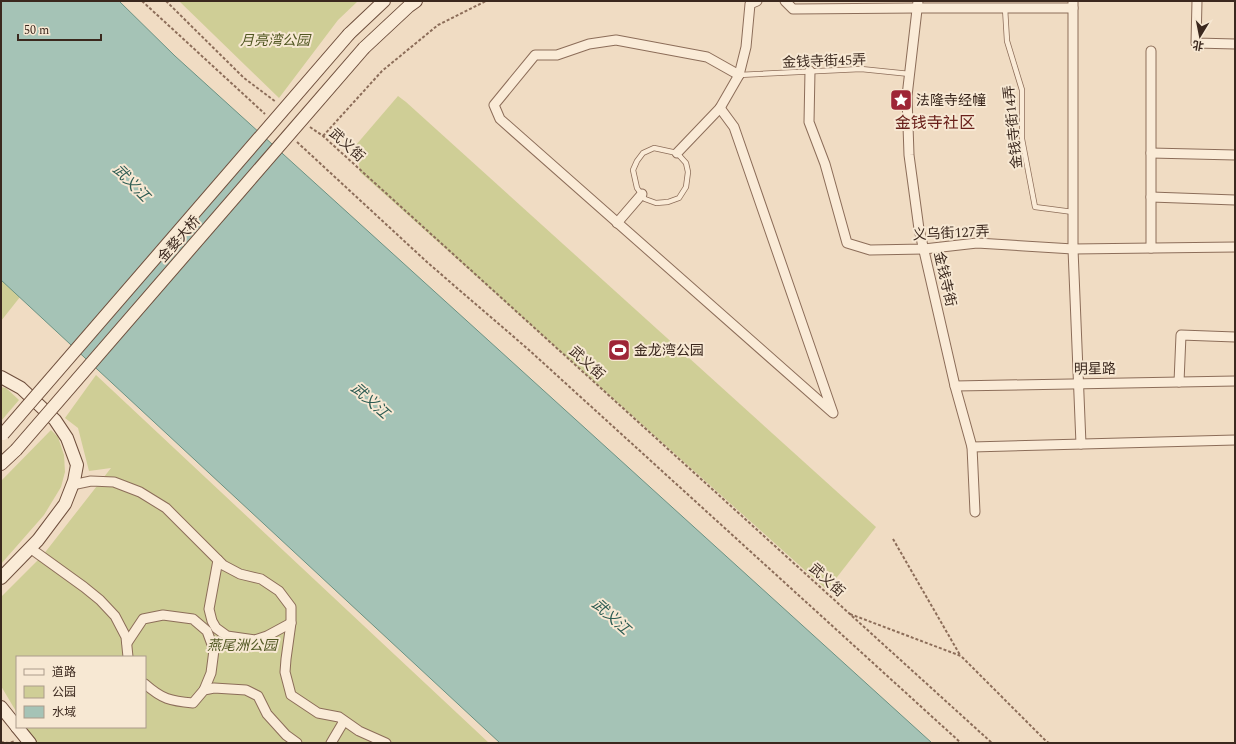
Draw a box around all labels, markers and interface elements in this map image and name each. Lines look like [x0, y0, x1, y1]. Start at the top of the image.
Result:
scale bar [18, 16, 101, 42]
north arrow [1180, 16, 1220, 56]
text: 50 m [24, 21, 49, 40]
park label: 月亮湾公园 [240, 30, 312, 51]
text: 北 [1191, 36, 1205, 55]
street label: 金钱寺街45弄 [782, 49, 866, 73]
street label: 金钱寺街14弄 [998, 84, 1028, 170]
place icon: 法隆寺经幢 [888, 87, 914, 113]
place label: 法隆寺经幢 [916, 90, 986, 111]
district label: 金钱寺社区 [895, 111, 975, 135]
street label: 武义街 [324, 123, 370, 167]
water label: 武义江 [107, 159, 156, 209]
street label: 金婺大桥 [153, 211, 205, 267]
street label: 义乌街127弄 [912, 220, 990, 246]
street label: 金钱寺街 [928, 249, 962, 309]
sports icon: 金龙湾公园 [606, 337, 632, 363]
place label: 金龙湾公园 [634, 340, 704, 361]
street label: 武义街 [564, 341, 610, 385]
street label: 明星路 [1074, 358, 1116, 380]
water label: 武义江 [346, 377, 396, 426]
street label: 武义街 [804, 558, 850, 602]
water label: 武义江 [587, 593, 637, 642]
park label: 燕尾洲公园 [207, 635, 279, 656]
legend [16, 656, 146, 728]
text: 道路 [52, 663, 76, 682]
text: 公园 [52, 683, 76, 702]
text: 水域 [52, 703, 76, 722]

